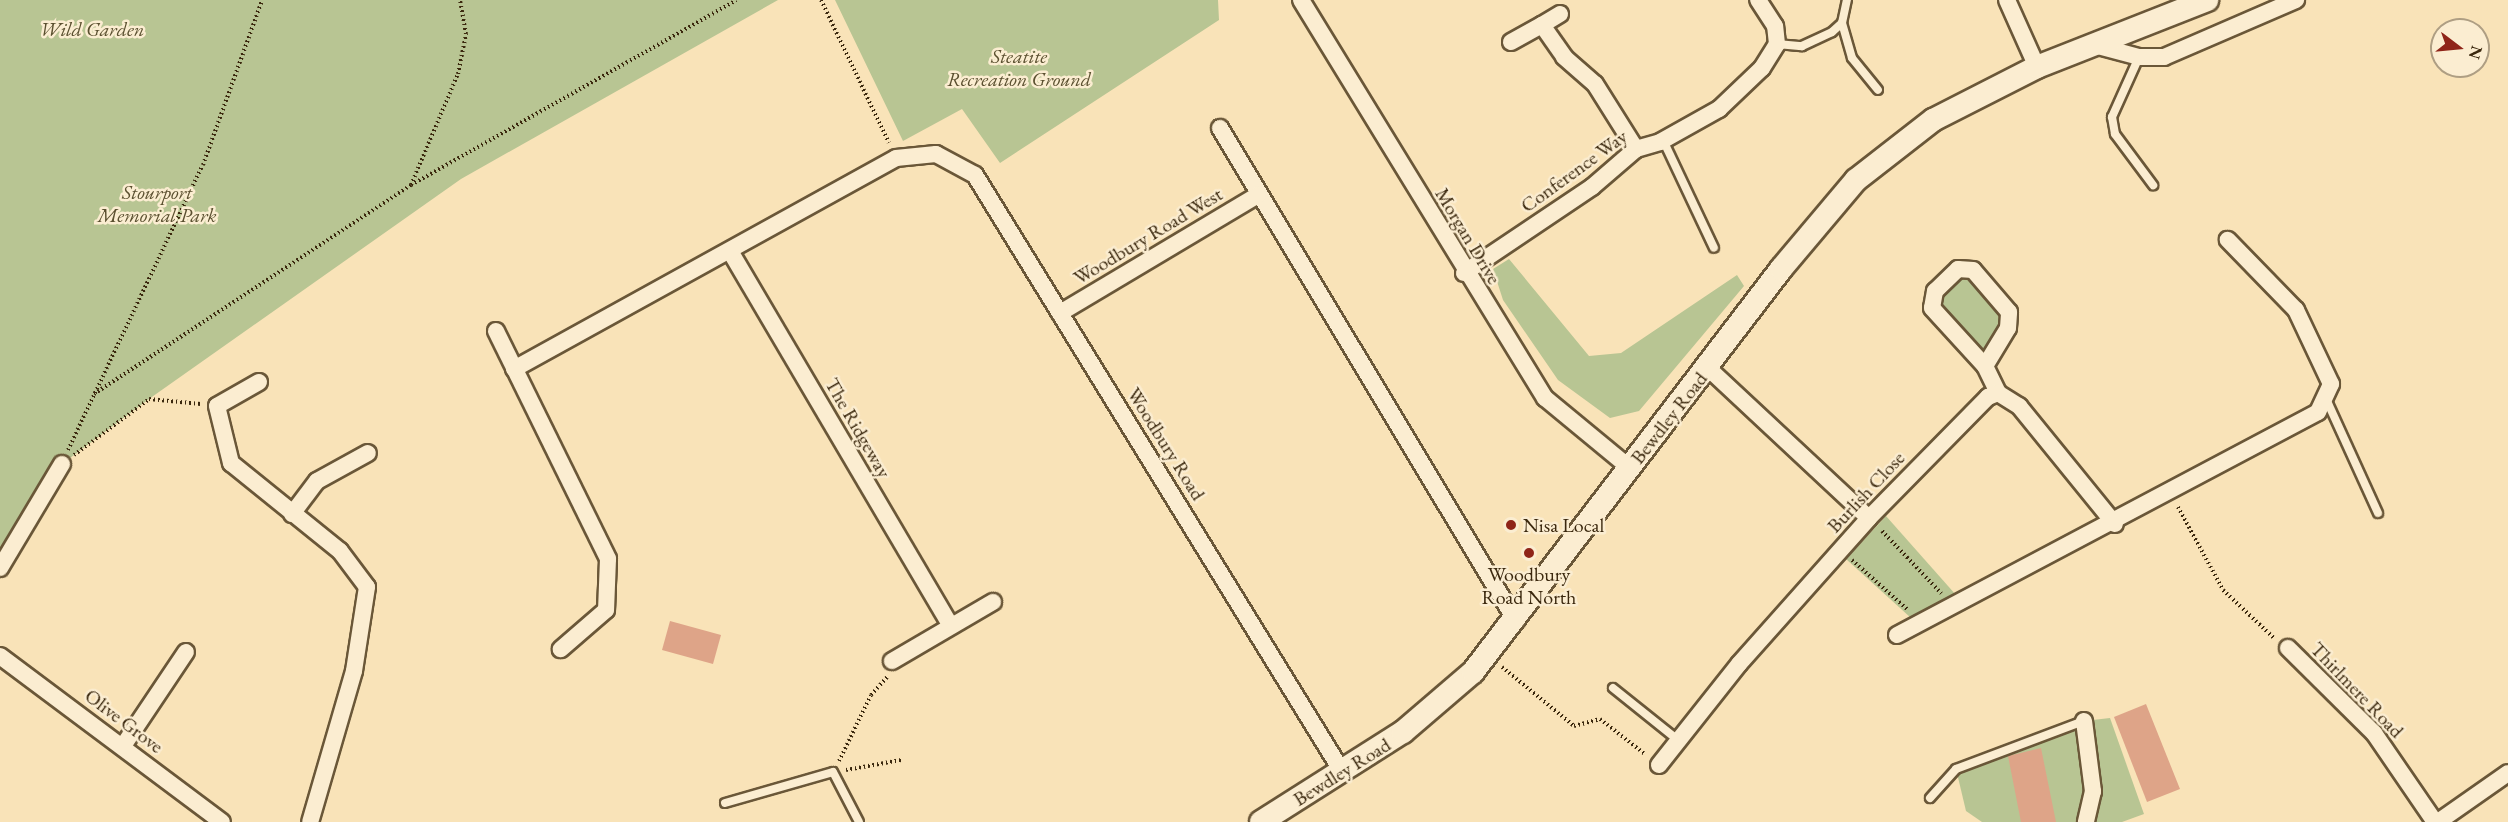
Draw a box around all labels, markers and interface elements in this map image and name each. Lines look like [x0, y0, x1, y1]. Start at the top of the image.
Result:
park label: Wild Garden [40, 17, 144, 41]
north arrow [2430, 18, 2490, 78]
text: N [2464, 43, 2488, 62]
park label: Steatite Recreation Ground [947, 45, 1091, 92]
street label: Conference Way [1516, 124, 1632, 218]
park label: Stourport Memorial Park [97, 180, 217, 227]
street label: Woodbury Road West [1069, 182, 1227, 290]
street label: Morgan Drive [1430, 183, 1506, 289]
street label: Bewdley Road [1626, 367, 1712, 469]
street label: The Ridgeway [820, 374, 896, 482]
street label: Woodbury Road [1122, 383, 1210, 505]
street label: Burlish Close [1822, 446, 1910, 538]
place label: Nisa Local [1523, 513, 1604, 537]
marker: Nisa Local [1504, 518, 1518, 532]
marker: Woodbury Road North [1522, 546, 1536, 560]
place label: Woodbury Road North [1482, 562, 1576, 609]
street label: Thirlmere Road [2305, 637, 2409, 743]
street label: Olive Grove [80, 684, 168, 758]
street label: Bewdley Road [1289, 733, 1395, 811]

